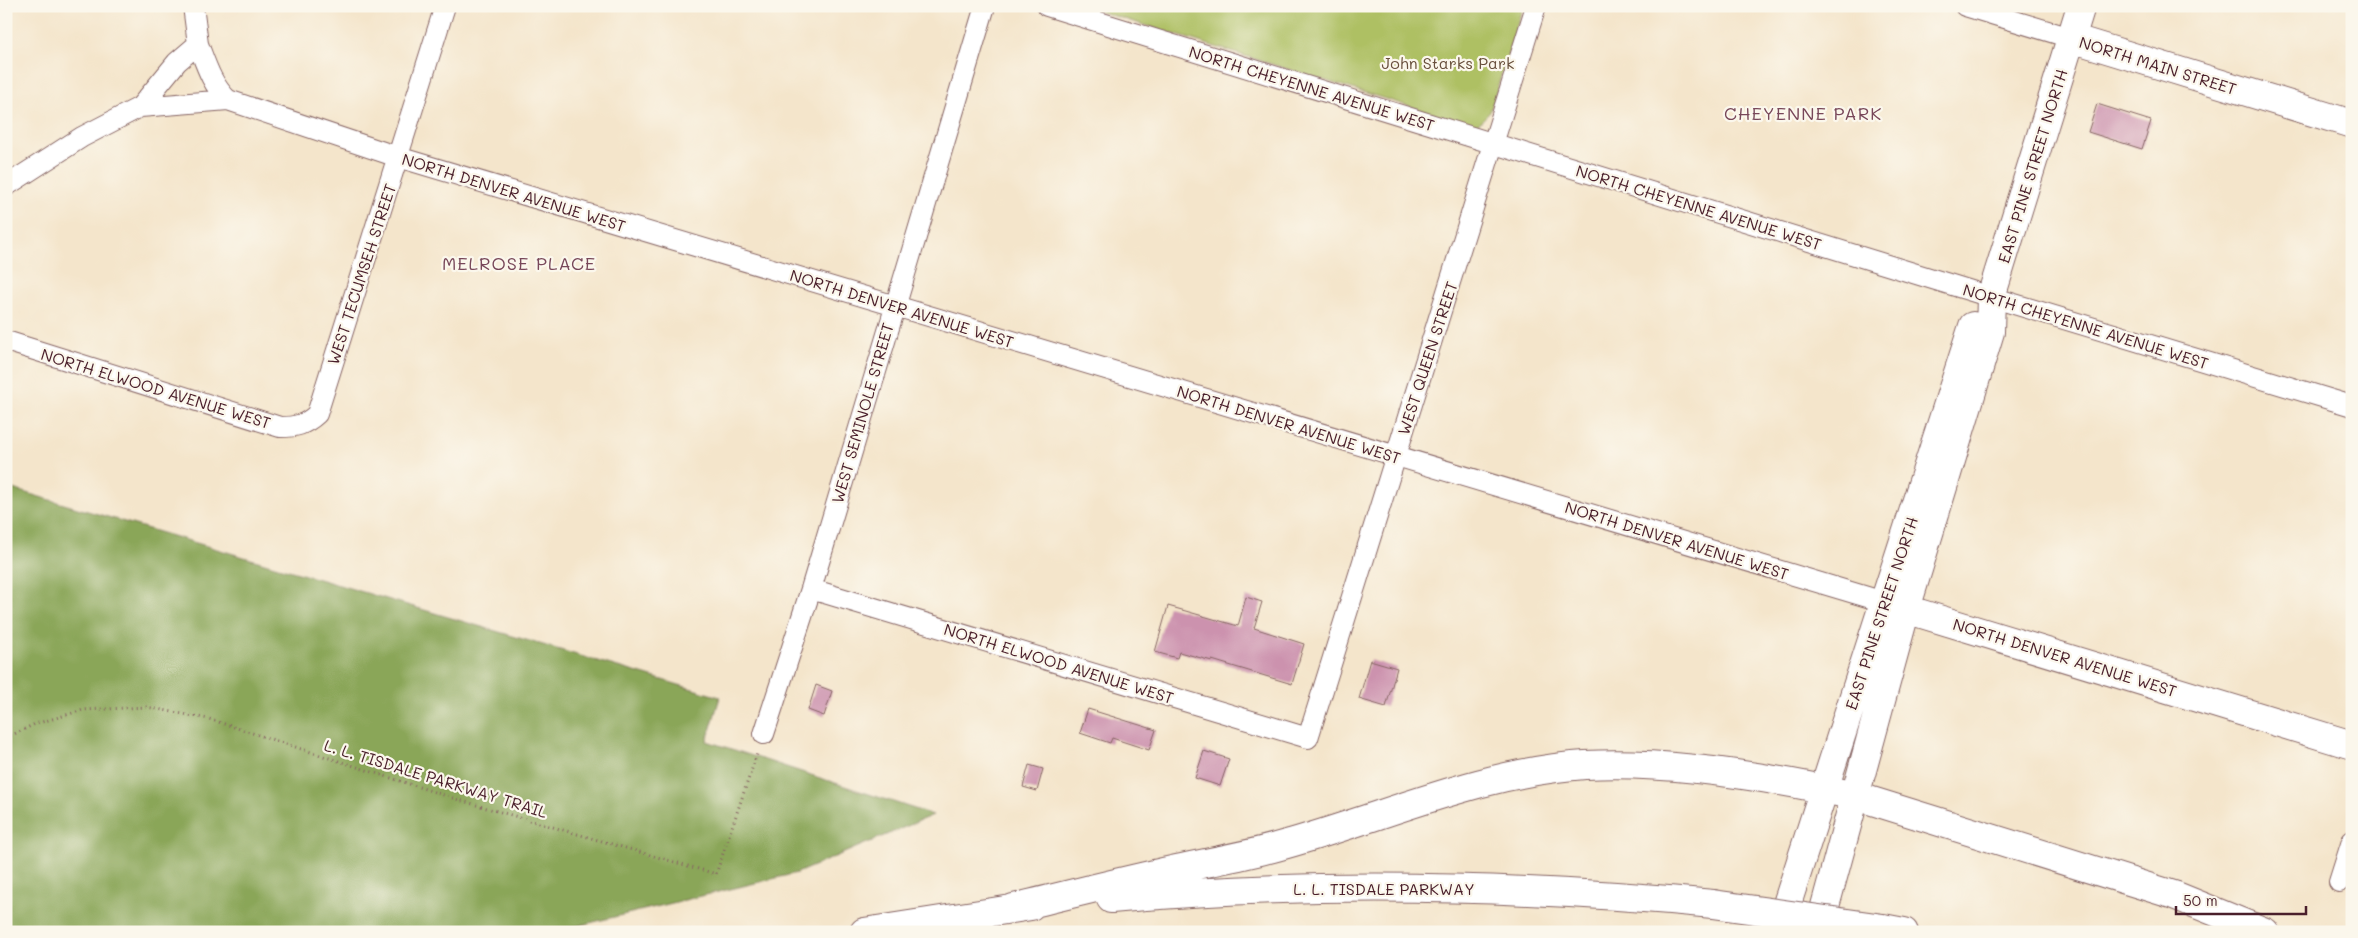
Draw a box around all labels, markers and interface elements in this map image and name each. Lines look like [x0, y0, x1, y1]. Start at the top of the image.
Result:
street label: NORTH MAIN STREET [2077, 31, 2239, 99]
street label: NORTH CHEYENNE AVENUE WEST [1187, 41, 1437, 135]
park label: John Starks Park [1382, 52, 1515, 73]
street label: EAST PINE STREET NORTH [1992, 66, 2072, 266]
district label: CHEYENNE PARK [1724, 101, 1882, 125]
street label: NORTH DENVER AVENUE WEST [400, 148, 629, 236]
street label: NORTH CHEYENNE AVENUE WEST [1574, 160, 1824, 254]
street label: WEST TECUMSEH STREET [322, 181, 400, 367]
district label: MELROSE PLACE [442, 251, 596, 275]
street label: NORTH DENVER AVENUE WEST [788, 264, 1017, 352]
street label: WEST QUEEN STREET [1392, 279, 1462, 437]
street label: NORTH CHEYENNE AVENUE WEST [1961, 279, 2211, 373]
street label: WEST SEMINOLE STREET [826, 320, 898, 506]
street label: NORTH ELWOOD AVENUE WEST [39, 343, 274, 433]
street label: NORTH DENVER AVENUE WEST [1175, 380, 1404, 468]
street label: NORTH DENVER AVENUE WEST [1563, 496, 1792, 584]
street label: EAST PINE STREET NORTH [1840, 514, 1922, 712]
street label: NORTH DENVER AVENUE WEST [1951, 613, 2180, 701]
street label: NORTH ELWOOD AVENUE WEST [942, 618, 1177, 708]
street label: L. L. TISDALE PARKWAY TRAIL [322, 734, 551, 822]
street label: L. L. TISDALE PARKWAY [1293, 878, 1475, 899]
scale bar [2176, 883, 2306, 915]
text: 50 m [2183, 890, 2218, 910]

